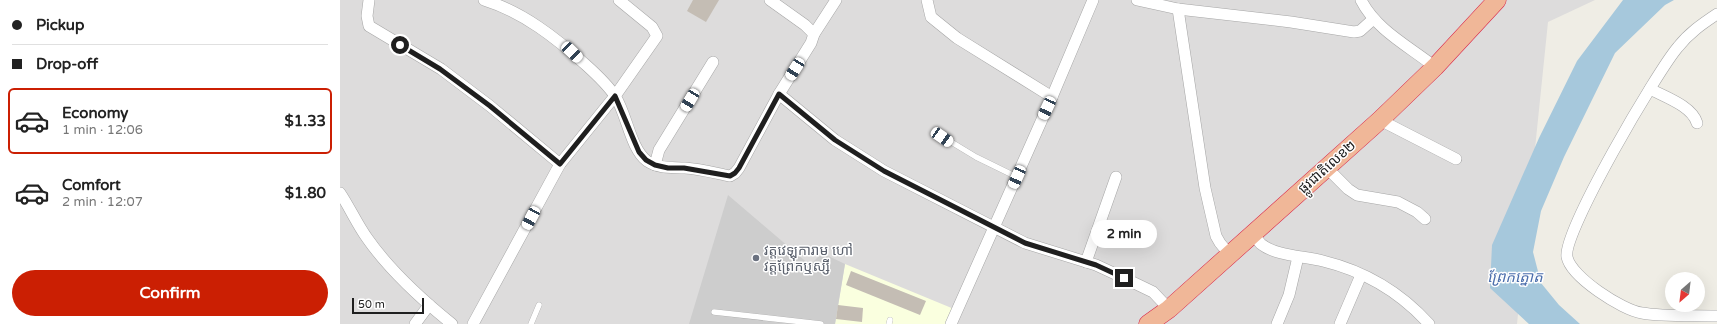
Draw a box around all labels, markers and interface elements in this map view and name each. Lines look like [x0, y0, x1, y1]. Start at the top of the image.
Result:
text: Pickup [36, 16, 84, 34]
route start [391, 36, 409, 54]
car [559, 39, 585, 65]
text: Drop-off [36, 55, 98, 73]
car [784, 56, 806, 82]
car [679, 87, 701, 113]
car [1036, 95, 1058, 121]
icon: car [14, 103, 50, 139]
text: Economy [62, 104, 128, 122]
text: $1.33 [285, 112, 326, 130]
text: 1 min · 12:06 [62, 122, 143, 138]
car [929, 125, 955, 149]
street label: ផ្លូវជាតិលេខ២ [1295, 137, 1361, 200]
car [1007, 164, 1027, 190]
icon: car [14, 175, 50, 211]
text: Comfort [62, 176, 121, 194]
text: $1.80 [285, 184, 326, 202]
text: 2 min · 12:07 [62, 194, 143, 210]
car [520, 205, 542, 231]
callout: 2 min [1091, 220, 1157, 248]
text: 2 min [1107, 226, 1141, 242]
place label: វត្តវេឡុការាម ហៅ វត្តព្រែកឬស្សី [764, 242, 853, 275]
marker: វត្តវេឡុការាម ហៅ វត្តព្រែកឬស្សី [751, 253, 761, 263]
water label: ព្រែកត្នោត [1487, 268, 1544, 286]
route end [1115, 269, 1133, 287]
button: Confirm [12, 270, 328, 316]
north arrow [1665, 272, 1705, 312]
map controls [1665, 272, 1705, 312]
scale bar [352, 296, 424, 315]
text: 50 m [358, 298, 385, 311]

